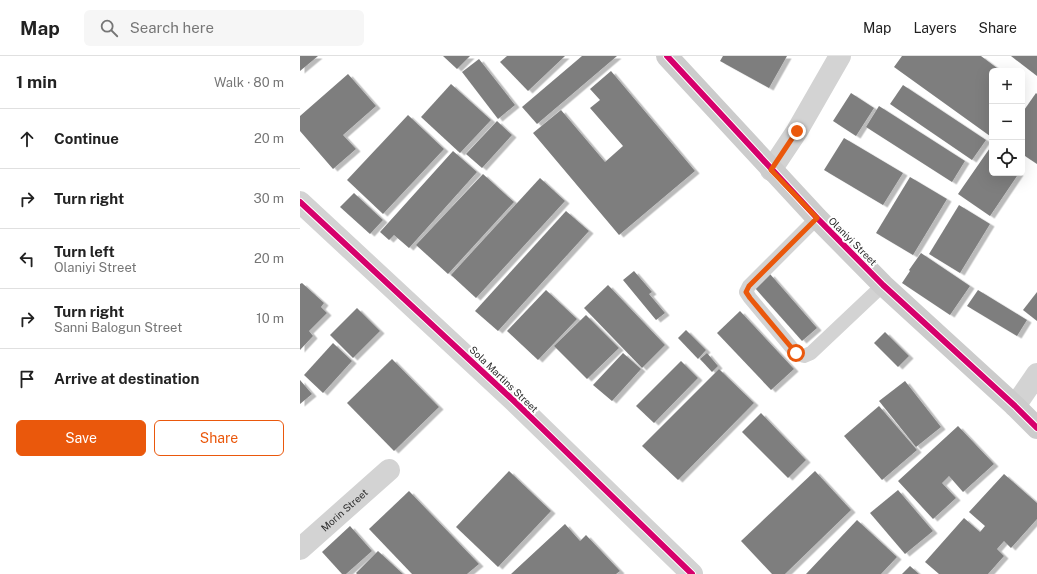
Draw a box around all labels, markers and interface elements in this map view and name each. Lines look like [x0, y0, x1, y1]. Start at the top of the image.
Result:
search box [84, 10, 364, 46]
text: Map [20, 17, 60, 39]
icon: search [98, 17, 120, 39]
text: Search here [130, 19, 214, 36]
text: Map [863, 20, 891, 36]
text: Layers [913, 20, 957, 36]
text: Share [979, 20, 1017, 36]
map controls [989, 68, 1025, 176]
button: + [989, 68, 1025, 104]
text: 1 min [16, 72, 57, 92]
text: Walk · 80 m [214, 75, 284, 90]
button: − [989, 104, 1025, 140]
route end [788, 122, 806, 140]
icon: ahead [16, 128, 38, 150]
text: Continue [54, 130, 119, 147]
text: 20 m [254, 131, 284, 146]
button: locate [989, 140, 1025, 176]
icon: right [16, 188, 38, 210]
text: Turn right [54, 190, 124, 207]
text: 30 m [254, 191, 284, 206]
street label: Olaniyi Street [826, 214, 880, 268]
text: Turn left [54, 243, 115, 260]
icon: left [16, 248, 38, 270]
text: 20 m [254, 251, 284, 266]
text: Olaniyi Street [54, 260, 137, 275]
text: Turn right [54, 303, 124, 320]
icon: right [16, 308, 38, 330]
text: 10 m [256, 311, 284, 326]
text: Sanni Balogun Street [54, 320, 182, 335]
street label: Sola Martins Street [467, 343, 541, 415]
route start [787, 344, 805, 362]
icon: arrive [16, 368, 38, 390]
text: Arrive at destination [54, 370, 199, 387]
button: Save [16, 420, 146, 456]
button: Share [154, 420, 284, 456]
street label: Morin Street [318, 486, 370, 534]

